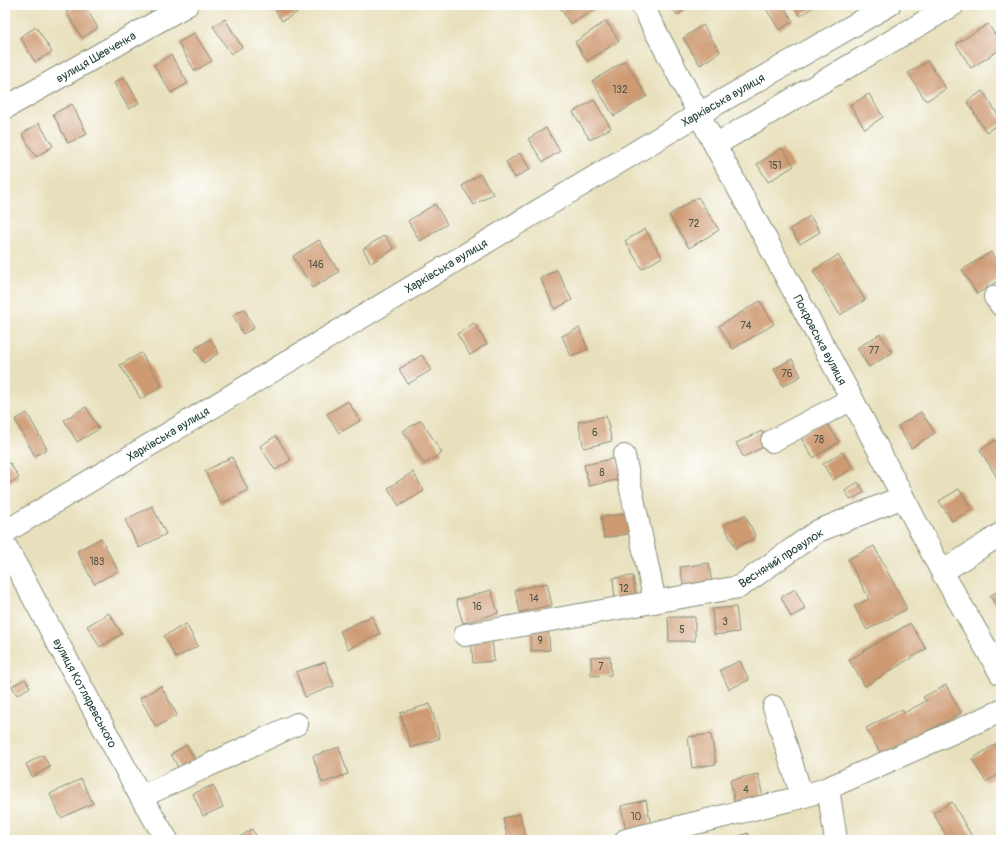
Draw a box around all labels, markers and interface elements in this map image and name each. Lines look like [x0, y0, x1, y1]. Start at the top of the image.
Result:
street label: вулиця Шевченка [54, 28, 139, 86]
street label: Харківська вулиця [679, 70, 768, 130]
house number: 132 [612, 84, 628, 96]
house number: 151 [768, 160, 782, 172]
house number: 72 [689, 218, 700, 230]
street label: Харківська вулиця [402, 236, 491, 297]
house number: 146 [308, 259, 324, 271]
street label: Покровська вулиця [790, 293, 850, 388]
house number: 74 [740, 320, 752, 332]
house number: 77 [869, 345, 880, 357]
house number: 76 [781, 368, 793, 380]
street label: Харківська вулиця [124, 404, 213, 465]
house number: 6 [592, 427, 598, 439]
house number: 78 [814, 434, 824, 446]
house number: 8 [599, 467, 605, 479]
street label: Весняний провулок [736, 525, 827, 591]
house number: 183 [90, 556, 105, 568]
house number: 12 [619, 583, 629, 595]
house number: 14 [529, 593, 539, 605]
house number: 16 [472, 601, 482, 613]
house number: 3 [722, 616, 728, 628]
house number: 5 [679, 624, 685, 636]
house number: 9 [537, 635, 543, 647]
street label: вулиця Котляревського [49, 636, 120, 751]
house number: 7 [598, 661, 604, 673]
house number: 4 [743, 784, 749, 796]
house number: 10 [631, 811, 642, 823]

